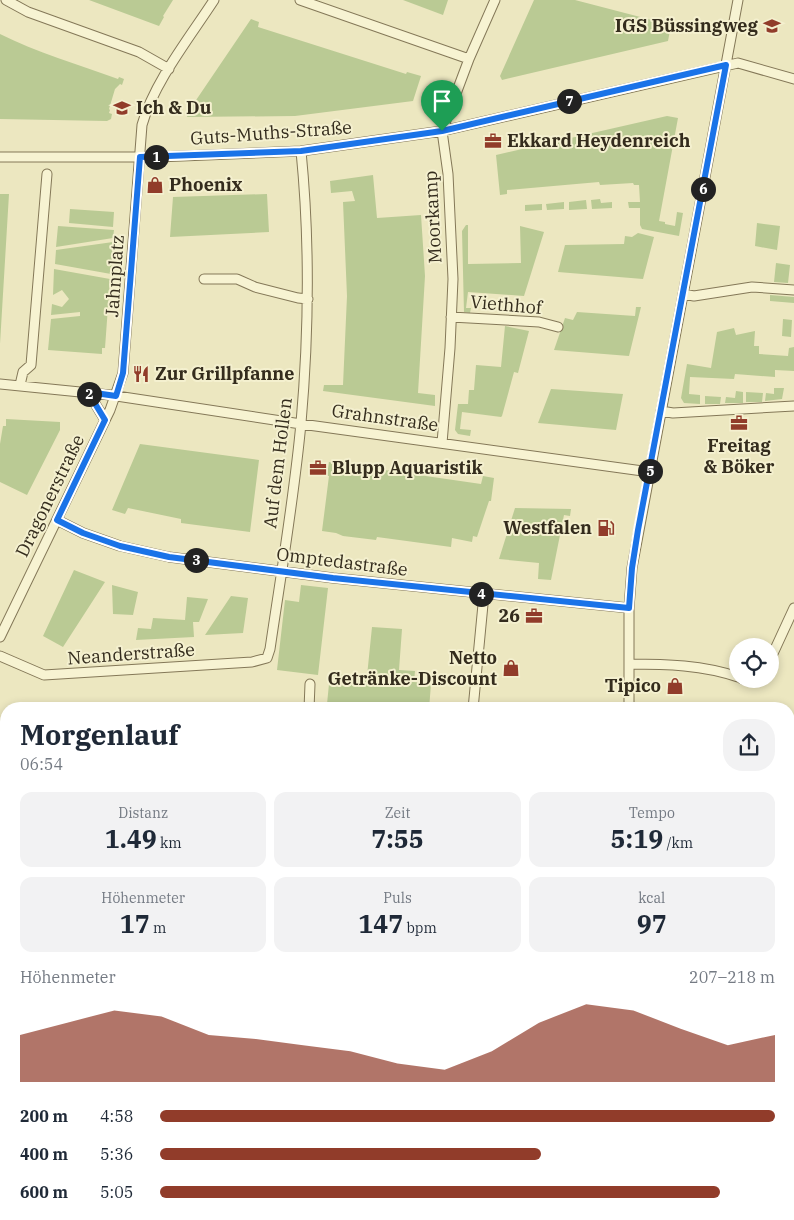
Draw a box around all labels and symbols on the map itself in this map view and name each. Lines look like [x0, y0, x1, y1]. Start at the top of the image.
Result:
place label: IGS Büssingweg [615, 14, 759, 37]
school or university icon: IGS Büssingweg [762, 16, 782, 36]
pin [421, 80, 463, 131]
pin: 7 [556, 88, 582, 114]
place label: Ich & Du [136, 96, 212, 119]
school or university icon: Ich & Du [112, 98, 132, 118]
street label: Guts-Muths-Straße [189, 115, 352, 150]
place label: Ekkard Heydenreich [507, 129, 691, 152]
office icon: Ekkard Heydenreich [483, 131, 503, 151]
pin: 1 [144, 144, 168, 170]
street label: Moorkamp [419, 170, 446, 264]
place label: Phoenix [169, 173, 243, 196]
shop icon: Phoenix [145, 175, 165, 195]
pin: 6 [690, 176, 716, 202]
street label: Jahnplatz [100, 234, 129, 318]
street label: Viethhof [469, 290, 545, 319]
place label: Zur Grillpfanne [155, 362, 294, 385]
restaurant icon: Zur Grillpfanne [131, 364, 151, 384]
pin: 2 [76, 382, 102, 406]
street label: Auf dem Hollen [258, 396, 297, 530]
street label: Grahnstraße [330, 399, 440, 436]
office icon: Freitag & Böker [729, 413, 749, 433]
street label: Dragonerstraße [10, 431, 89, 561]
place label: Freitag & Böker [704, 434, 774, 478]
place label: Blupp Aquaristik [332, 456, 483, 479]
office icon: Blupp Aquaristik [308, 458, 328, 478]
pin: 5 [638, 458, 662, 484]
place label: Westfalen [503, 516, 592, 539]
fuel station icon: Westfalen [596, 518, 616, 538]
street label: Omptedastraße [275, 542, 409, 581]
pin: 3 [184, 548, 208, 572]
pin: 4 [468, 582, 494, 606]
place label: 26 [498, 604, 520, 627]
office icon: 26 [524, 606, 544, 626]
street label: Neanderstraße [66, 638, 195, 669]
place label: Netto Getränke-Discount [328, 646, 497, 690]
shop icon: Netto Getränke-Discount [501, 658, 521, 678]
place label: Tipico [605, 674, 661, 697]
shop icon: Tipico [665, 676, 685, 696]

